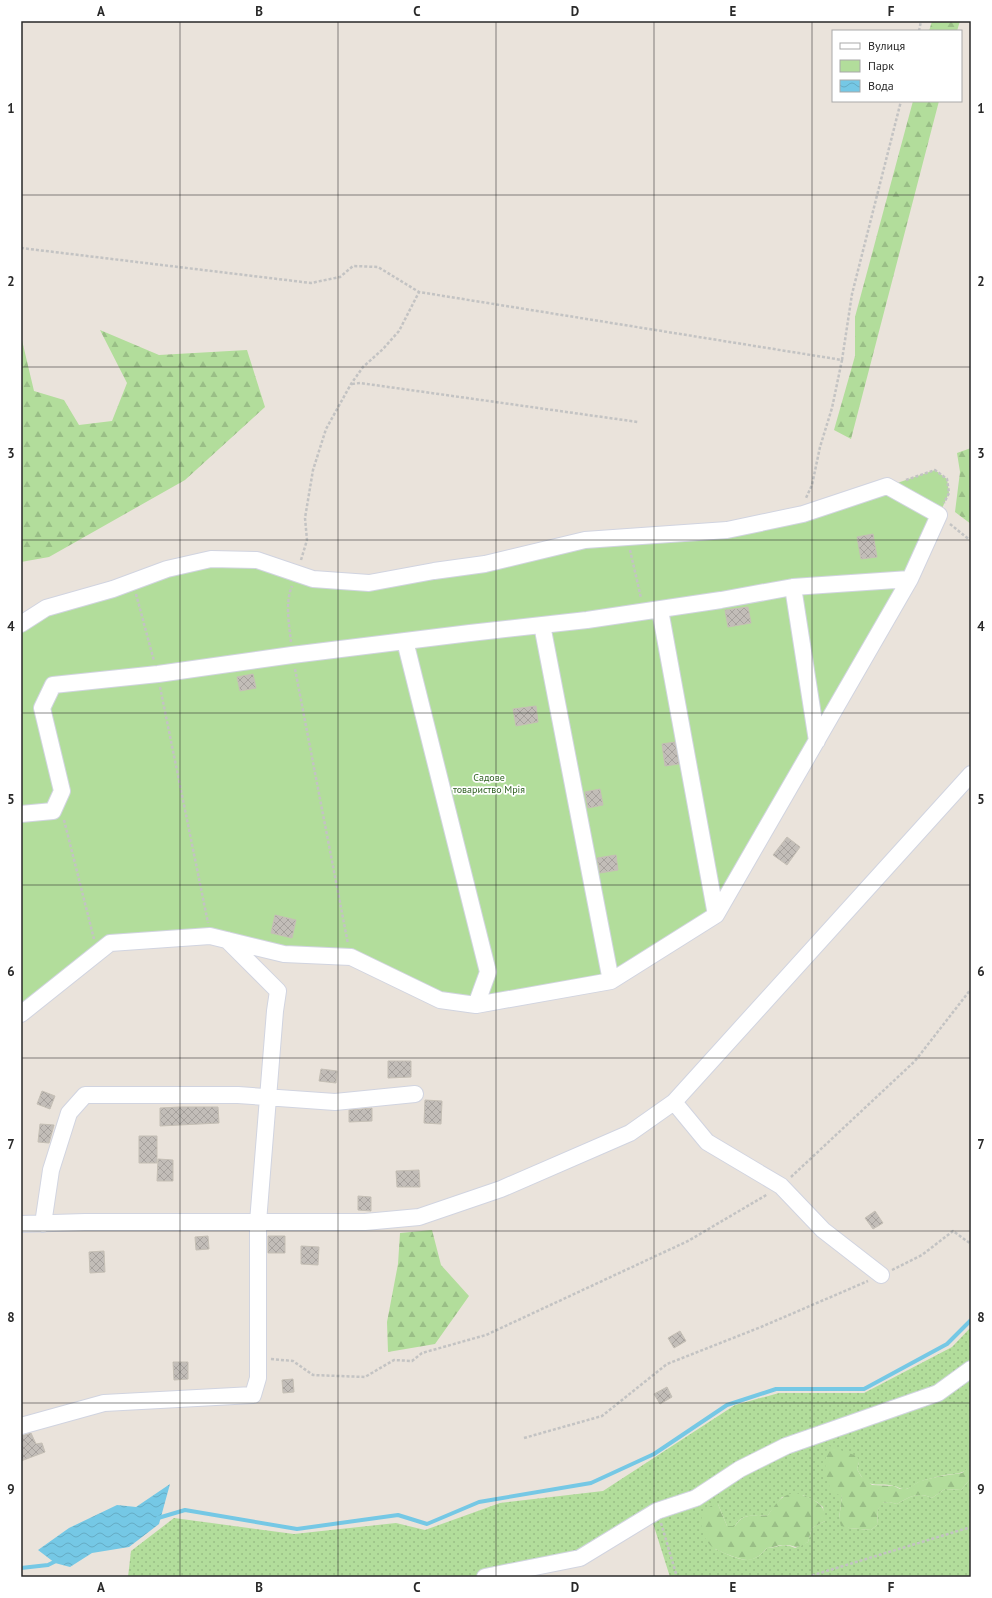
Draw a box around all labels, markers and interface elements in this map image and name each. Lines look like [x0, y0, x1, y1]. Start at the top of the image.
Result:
text: A [97, 3, 105, 20]
text: B [255, 3, 263, 20]
text: C [413, 3, 421, 20]
text: D [571, 3, 579, 20]
text: E [730, 3, 737, 20]
text: F [888, 3, 895, 20]
legend [832, 30, 962, 102]
text: Вулиця [868, 38, 905, 53]
text: Парк [868, 58, 894, 73]
text: Вода [868, 78, 894, 93]
text: 1 [7, 100, 15, 117]
text: 1 [977, 100, 985, 117]
text: 2 [7, 273, 15, 290]
text: 2 [977, 273, 985, 290]
text: 3 [7, 445, 15, 462]
text: 3 [977, 445, 985, 462]
text: 4 [7, 618, 15, 635]
text: 4 [977, 618, 985, 635]
park label: Садове товариство Мрія [453, 771, 525, 796]
text: 5 [7, 791, 15, 808]
text: 5 [977, 791, 985, 808]
text: 6 [7, 963, 15, 980]
text: 6 [977, 963, 985, 980]
text: 7 [7, 1136, 15, 1153]
text: 7 [977, 1136, 985, 1153]
text: 8 [7, 1309, 15, 1326]
text: 8 [977, 1309, 985, 1326]
text: 9 [7, 1481, 15, 1498]
text: 9 [977, 1481, 985, 1498]
text: A [97, 1579, 105, 1596]
text: B [255, 1579, 263, 1596]
text: C [413, 1579, 421, 1596]
text: D [571, 1579, 579, 1596]
text: E [730, 1579, 737, 1596]
text: F [888, 1579, 895, 1596]

